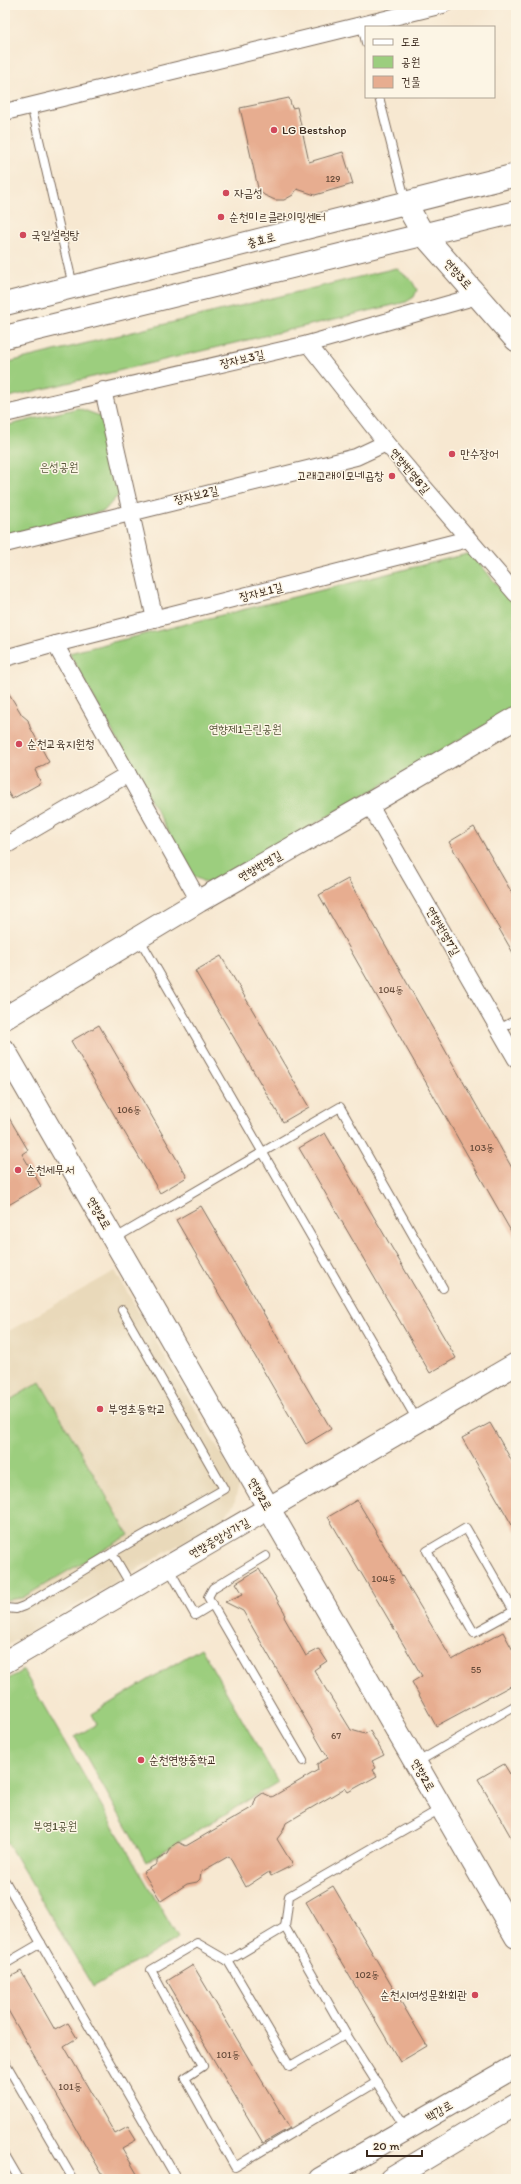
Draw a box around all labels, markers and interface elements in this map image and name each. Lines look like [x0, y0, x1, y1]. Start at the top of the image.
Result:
legend [365, 26, 495, 98]
text: 도로 [401, 35, 420, 49]
text: 공원 [401, 55, 420, 69]
text: 건물 [401, 75, 421, 89]
place label: LG Bestshop [282, 123, 346, 137]
marker: LG Bestshop [269, 125, 279, 135]
house number: 129 [325, 172, 341, 185]
place label: 자금성 [234, 186, 263, 200]
marker: 자금성 [221, 188, 231, 198]
place label: 순천미르클라이밍센터 [229, 210, 326, 224]
marker: 순천미르클라이밍센터 [216, 212, 226, 222]
place label: 국일설렁탕 [31, 228, 80, 242]
marker: 국일설렁탕 [18, 230, 28, 240]
street label: 충효로 [245, 230, 277, 250]
street label: 연향3로 [441, 256, 475, 292]
street label: 장자보3길 [218, 347, 266, 371]
street label: 연향번영8길 [387, 445, 433, 497]
place label: 만수장어 [460, 447, 499, 461]
marker: 만수장어 [447, 449, 457, 459]
park label: 은성공원 [40, 460, 78, 474]
place label: 고래고래이모네곱창 [297, 469, 384, 483]
marker: 고래고래이모네곱창 [387, 471, 397, 481]
street label: 장자보2길 [173, 483, 220, 507]
street label: 장자보1길 [238, 580, 284, 604]
park label: 연향제1근린공원 [208, 722, 282, 736]
place label: 순천교육지원청 [27, 737, 95, 751]
marker: 순천교육지원청 [14, 739, 24, 749]
street label: 연향번영길 [236, 848, 285, 884]
street label: 연향번영7길 [423, 904, 463, 958]
house number: 104동 [379, 983, 403, 996]
house number: 106동 [117, 1103, 141, 1116]
house number: 103동 [470, 1141, 494, 1154]
place label: 순천세무서 [26, 1163, 74, 1177]
marker: 순천세무서 [13, 1165, 23, 1175]
street label: 연향2로 [84, 1194, 114, 1232]
place label: 부영초등학교 [108, 1402, 166, 1416]
marker: 부영초등학교 [95, 1404, 105, 1414]
street label: 연향2로 [245, 1475, 275, 1513]
street label: 연향중앙상가길 [186, 1515, 252, 1561]
house number: 104동 [372, 1572, 396, 1585]
house number: 55 [471, 1663, 481, 1676]
house number: 67 [331, 1729, 341, 1742]
place label: 순천연향중학교 [149, 1753, 217, 1767]
marker: 순천연향중학교 [136, 1755, 146, 1765]
street label: 연향2로 [408, 1756, 438, 1794]
park label: 부영1공원 [33, 1819, 77, 1833]
house number: 102동 [355, 1968, 379, 1981]
place label: 순천시여성문화회관 [380, 1988, 467, 2002]
marker: 순천시여성문화회관 [470, 1990, 480, 2000]
house number: 101동 [216, 2048, 240, 2061]
house number: 101동 [58, 2080, 82, 2093]
street label: 백강로 [423, 2098, 455, 2124]
scale bar [367, 2132, 422, 2158]
text: 20 m [373, 2139, 400, 2153]

